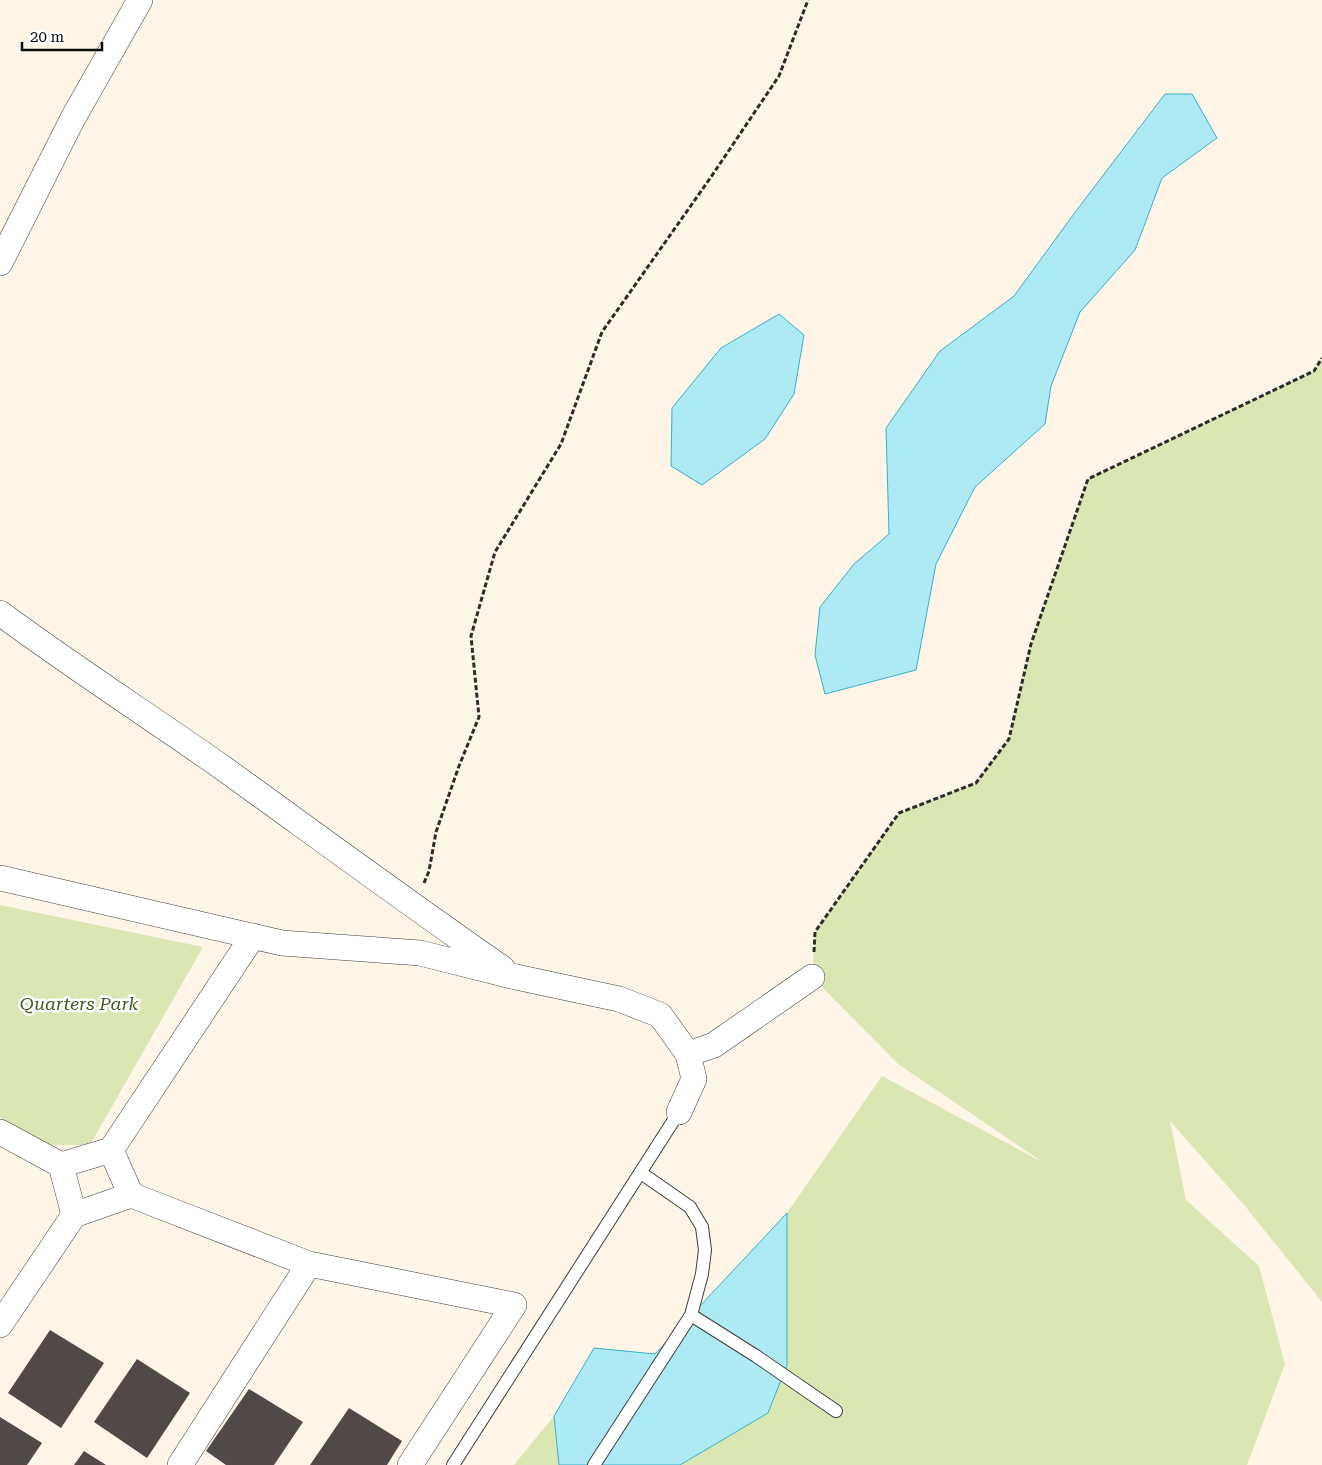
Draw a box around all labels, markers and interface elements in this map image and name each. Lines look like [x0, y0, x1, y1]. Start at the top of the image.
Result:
scale bar [22, 20, 102, 52]
text: 20 m [30, 28, 65, 46]
park label: Quarters Park [20, 993, 138, 1014]

